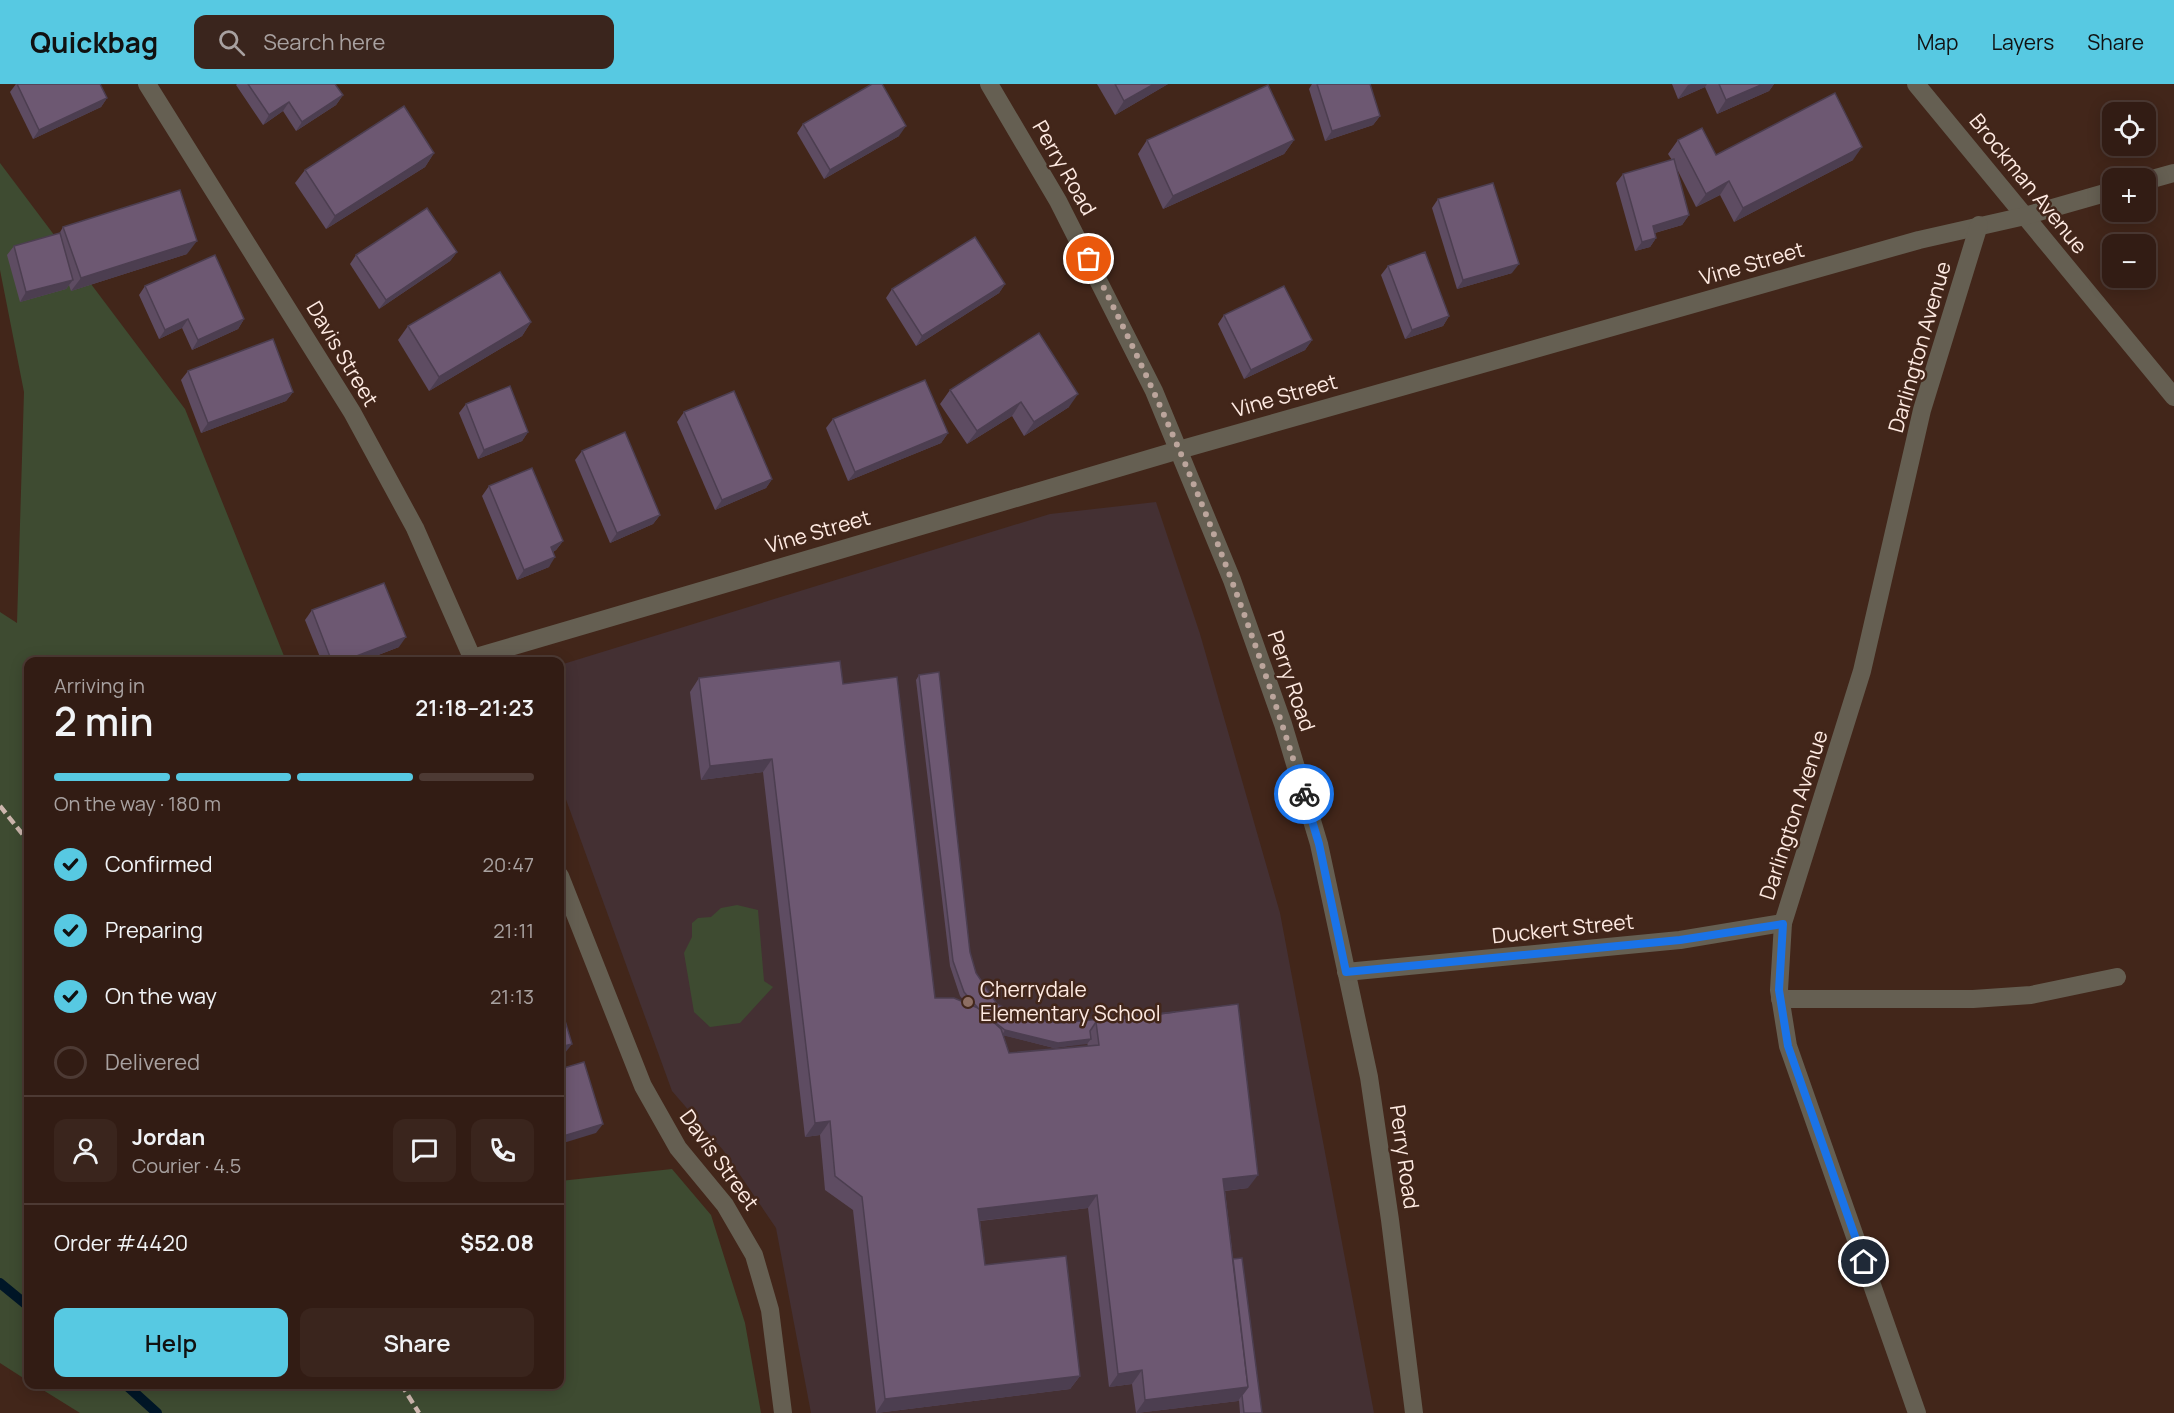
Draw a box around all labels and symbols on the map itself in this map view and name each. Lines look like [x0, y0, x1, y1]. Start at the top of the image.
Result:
street label: Brockman Avenue [1964, 107, 2094, 259]
street label: Perry Road [1027, 115, 1103, 220]
pin [1063, 233, 1114, 284]
street label: Vine Street [1696, 235, 1807, 291]
street label: Darlington Avenue [1881, 258, 1957, 436]
street label: Davis Street [301, 296, 385, 411]
street label: Vine Street [1229, 367, 1340, 423]
street label: Vine Street [762, 503, 873, 559]
street label: Perry Road [1262, 627, 1322, 735]
street label: Darlington Avenue [1752, 726, 1834, 903]
courier [1274, 764, 1334, 824]
street label: Duckert Street [1491, 907, 1635, 949]
place label: Cherrydale Elementary School [980, 975, 1161, 1027]
marker: Cherrydale Elementary School [961, 995, 975, 1009]
street label: Perry Road [1384, 1103, 1426, 1211]
street label: Davis Street [674, 1104, 766, 1215]
pin [1838, 1236, 1889, 1287]

